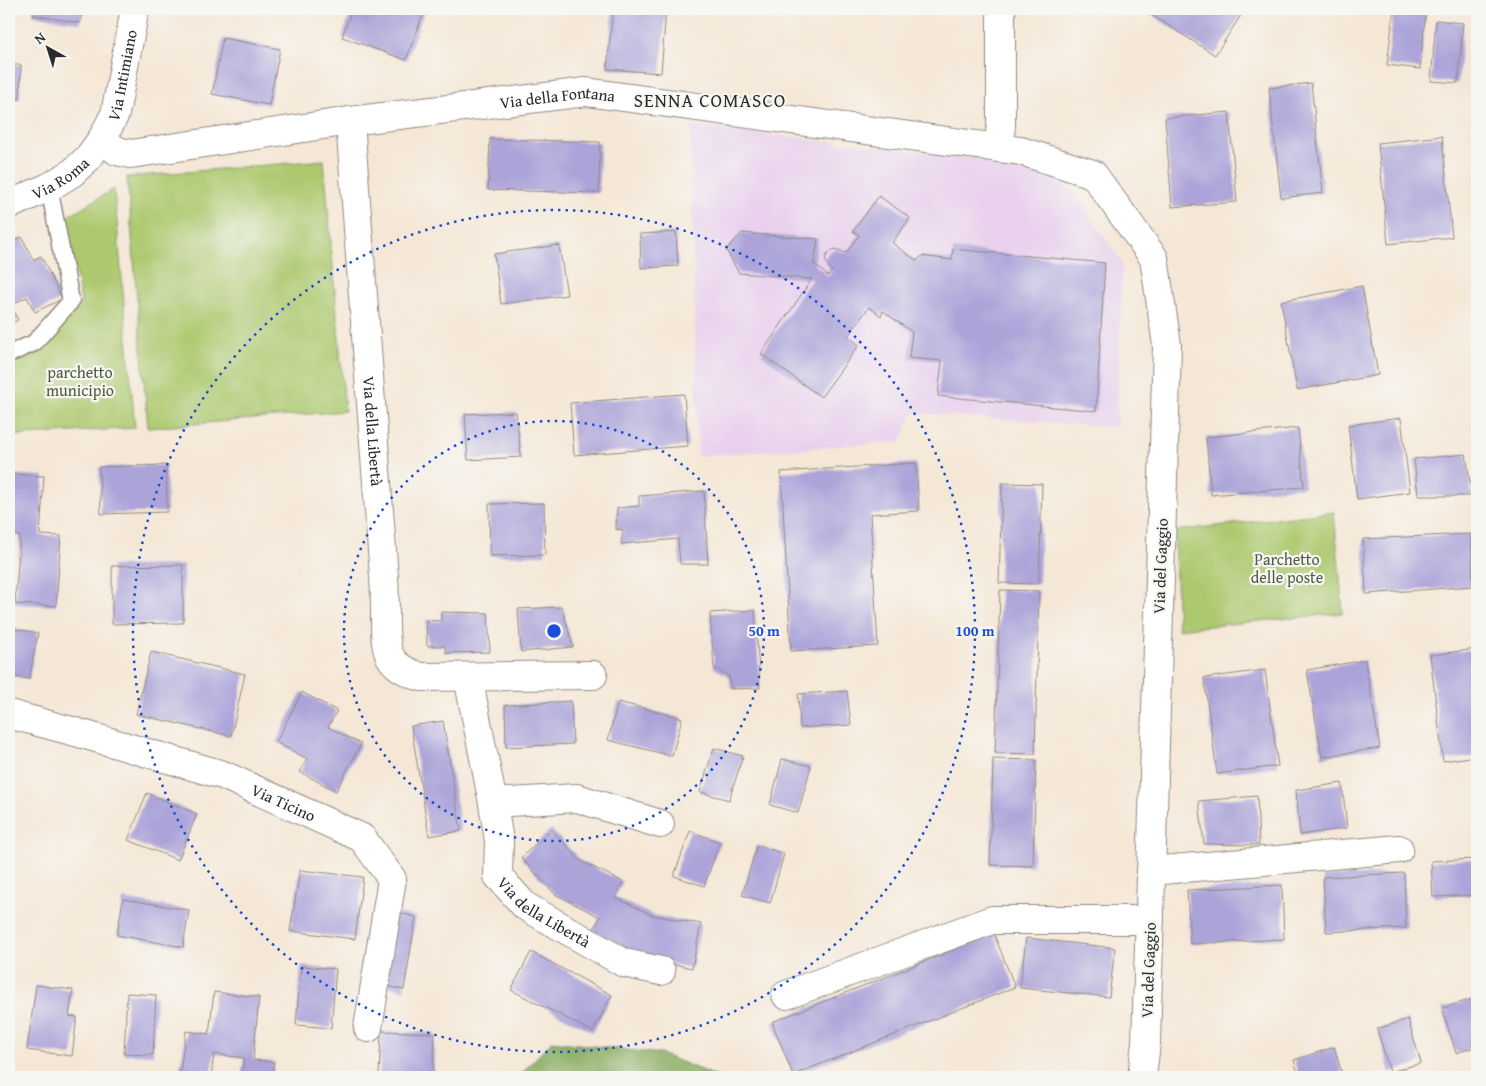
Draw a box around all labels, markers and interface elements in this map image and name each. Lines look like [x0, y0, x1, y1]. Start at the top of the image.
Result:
north arrow [22, 22, 72, 72]
text: N [30, 27, 50, 49]
street label: Via Intimiano [101, 28, 143, 125]
street label: Via della Fontana [498, 80, 617, 115]
district label: SENNA COMASCO [634, 86, 786, 114]
street label: Via Roma [28, 151, 95, 205]
park label: parchetto municipio [46, 360, 114, 402]
street label: Via della Libertà [357, 375, 389, 487]
street label: Via del Gaggio [1146, 518, 1174, 614]
park label: Parchetto delle poste [1251, 547, 1323, 589]
text: 50 m [748, 620, 780, 641]
text: 100 m [955, 620, 995, 641]
centre of rings [545, 622, 563, 640]
street label: Via Ticino [247, 777, 320, 827]
street label: Via della Libertà [492, 871, 595, 953]
street label: Via del Gaggio [1134, 922, 1162, 1018]

